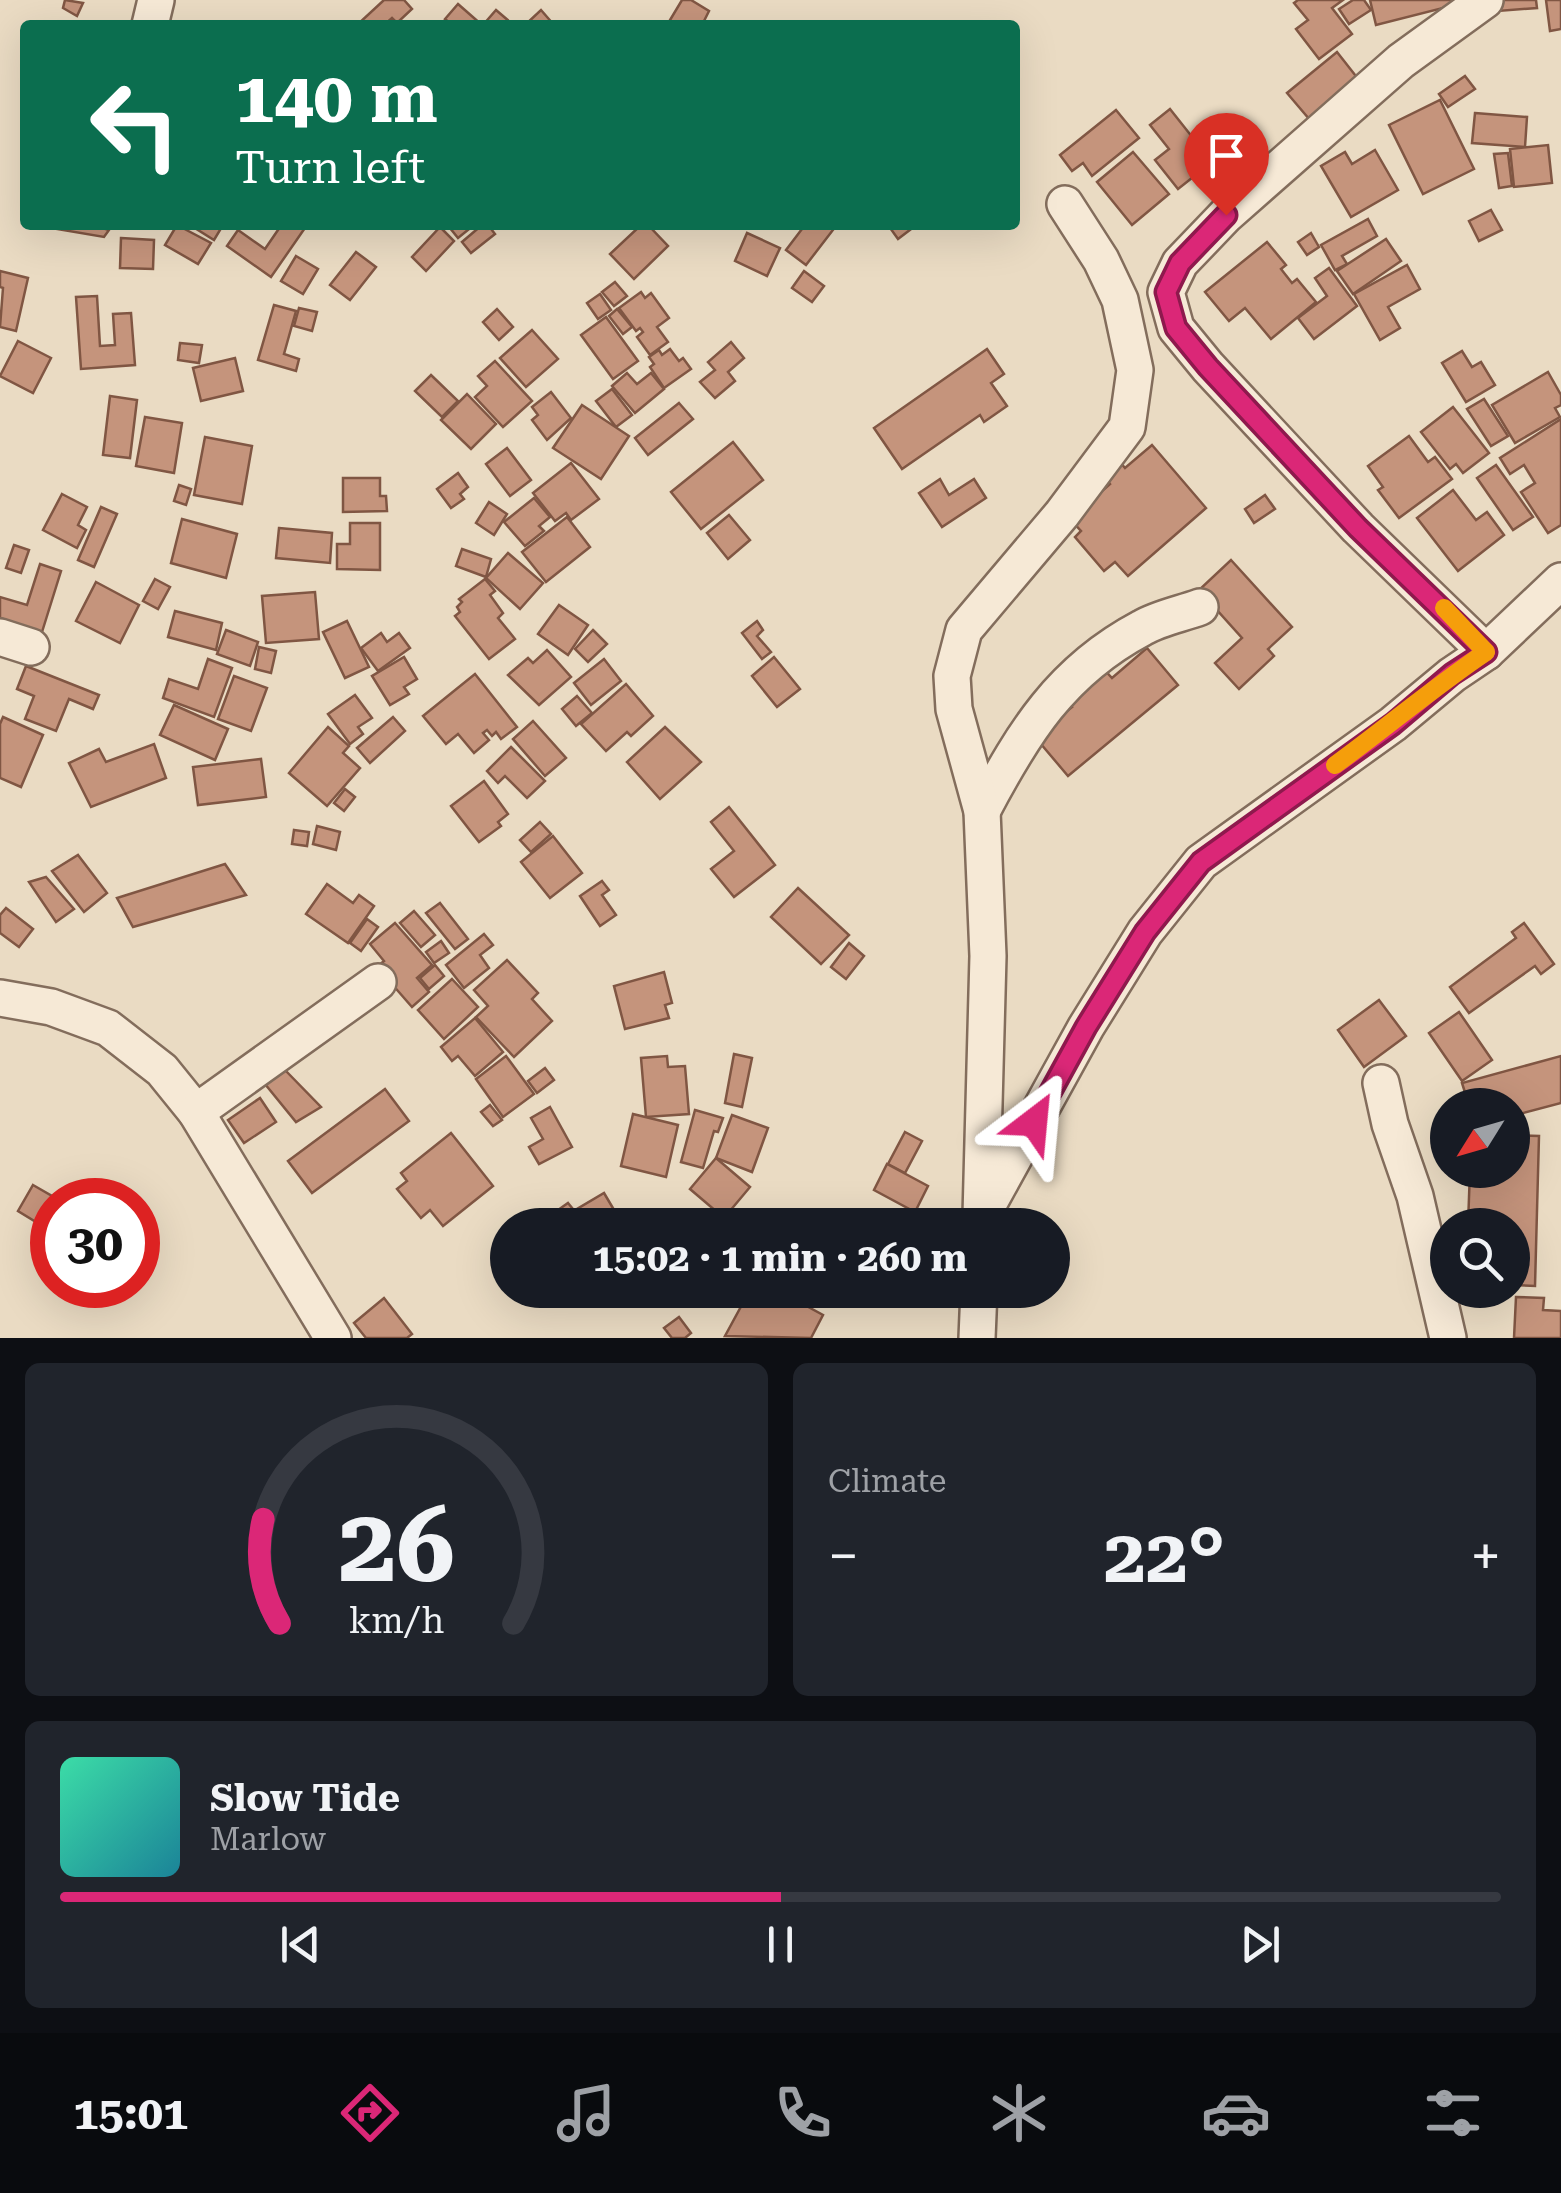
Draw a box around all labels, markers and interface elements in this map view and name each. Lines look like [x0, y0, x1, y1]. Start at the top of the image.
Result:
text: 140 m [235, 57, 438, 139]
icon: left [70, 60, 200, 190]
pin [1184, 113, 1269, 216]
icon: arrive [1199, 128, 1254, 183]
text: Turn left [235, 141, 425, 194]
position arrow [982, 1070, 1086, 1174]
north arrow [1430, 1088, 1530, 1188]
map controls [1430, 1088, 1530, 1308]
speed limit sign: 30 [30, 1178, 160, 1308]
button: search [1430, 1208, 1530, 1308]
text: 15:02 · 1 min · 260 m [593, 1236, 967, 1280]
text: Climate [828, 1462, 946, 1500]
text: 26 [338, 1485, 455, 1606]
text: 22° [1104, 1512, 1225, 1600]
text: − [828, 1524, 859, 1588]
text: + [1470, 1524, 1501, 1588]
text: km/h [349, 1600, 444, 1642]
text: Slow Tide [210, 1776, 400, 1820]
text: Marlow [210, 1820, 326, 1858]
icon: previous [273, 1917, 328, 1972]
icon: pause [753, 1917, 808, 1972]
icon: next [1233, 1917, 1288, 1972]
icon: directions [335, 2078, 405, 2148]
icon: music [551, 2078, 621, 2148]
icon: phone [768, 2078, 838, 2148]
icon: climate [984, 2078, 1054, 2148]
icon: car [1201, 2078, 1271, 2148]
icon: filters [1418, 2078, 1488, 2148]
text: 15:01 [73, 2087, 188, 2140]

